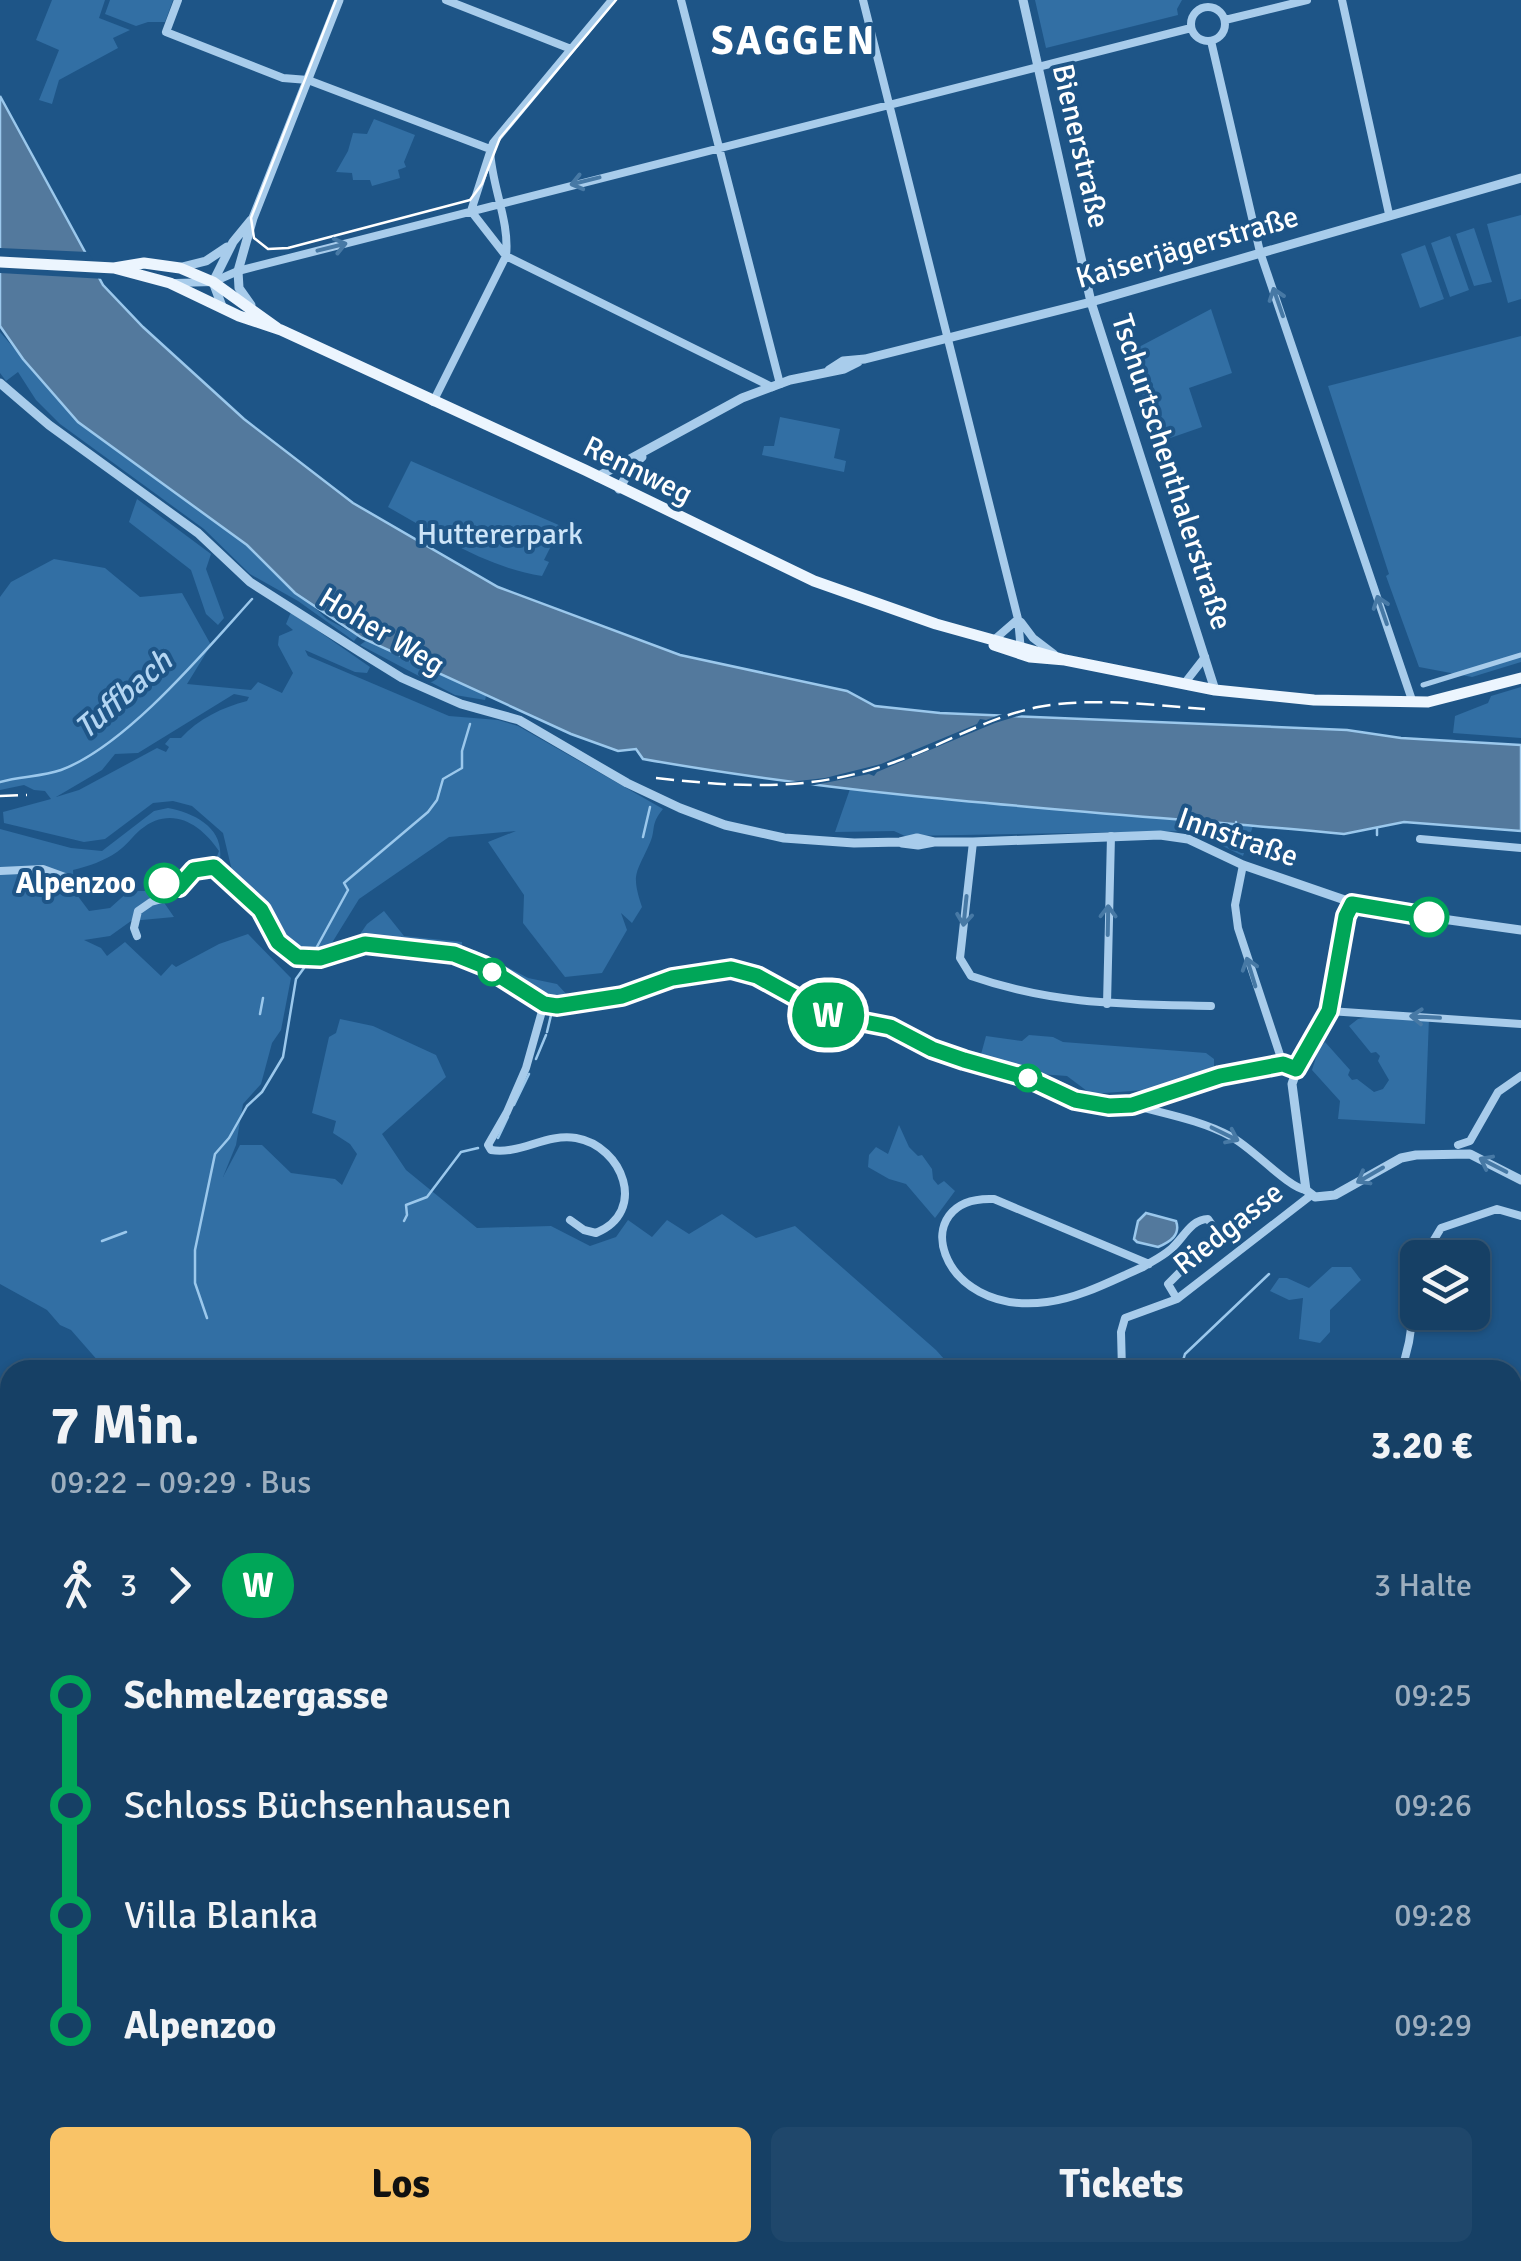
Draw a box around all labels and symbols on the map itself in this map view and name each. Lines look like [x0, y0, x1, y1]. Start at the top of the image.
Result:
district label: SAGGEN [711, 16, 877, 66]
street label: Bienerstraße [1044, 60, 1117, 232]
one-way arrow [570, 173, 601, 192]
street label: Kaiserjägerstraße [1072, 198, 1303, 297]
one-way arrow [316, 236, 347, 255]
one-way arrow [1268, 288, 1286, 319]
street label: Tschurtschenthalerstraße [1103, 310, 1240, 635]
street label: Rennweg [577, 428, 698, 513]
park label: Huttererpark [417, 516, 583, 553]
street label: Hoher Weg [312, 580, 451, 683]
one-way arrow [1372, 596, 1390, 627]
water label: Tuffbach [67, 640, 181, 747]
street label: Innstraße [1173, 800, 1303, 875]
marker: Alpenzoo [145, 864, 183, 902]
place label: Alpenzoo [16, 865, 136, 902]
one-way arrow [956, 894, 975, 926]
unlabelled marker [1410, 898, 1448, 936]
one-way arrow [1098, 904, 1118, 936]
one-way arrow [1241, 957, 1259, 989]
unlabelled marker [479, 959, 505, 985]
line badge: W [796, 982, 860, 1048]
one-way arrow [1410, 1007, 1442, 1026]
unlabelled marker [1015, 1065, 1041, 1091]
one-way arrow [1209, 1126, 1239, 1145]
one-way arrow [1478, 1155, 1508, 1174]
one-way arrow [1356, 1165, 1385, 1185]
street label: Riedgasse [1166, 1174, 1291, 1283]

